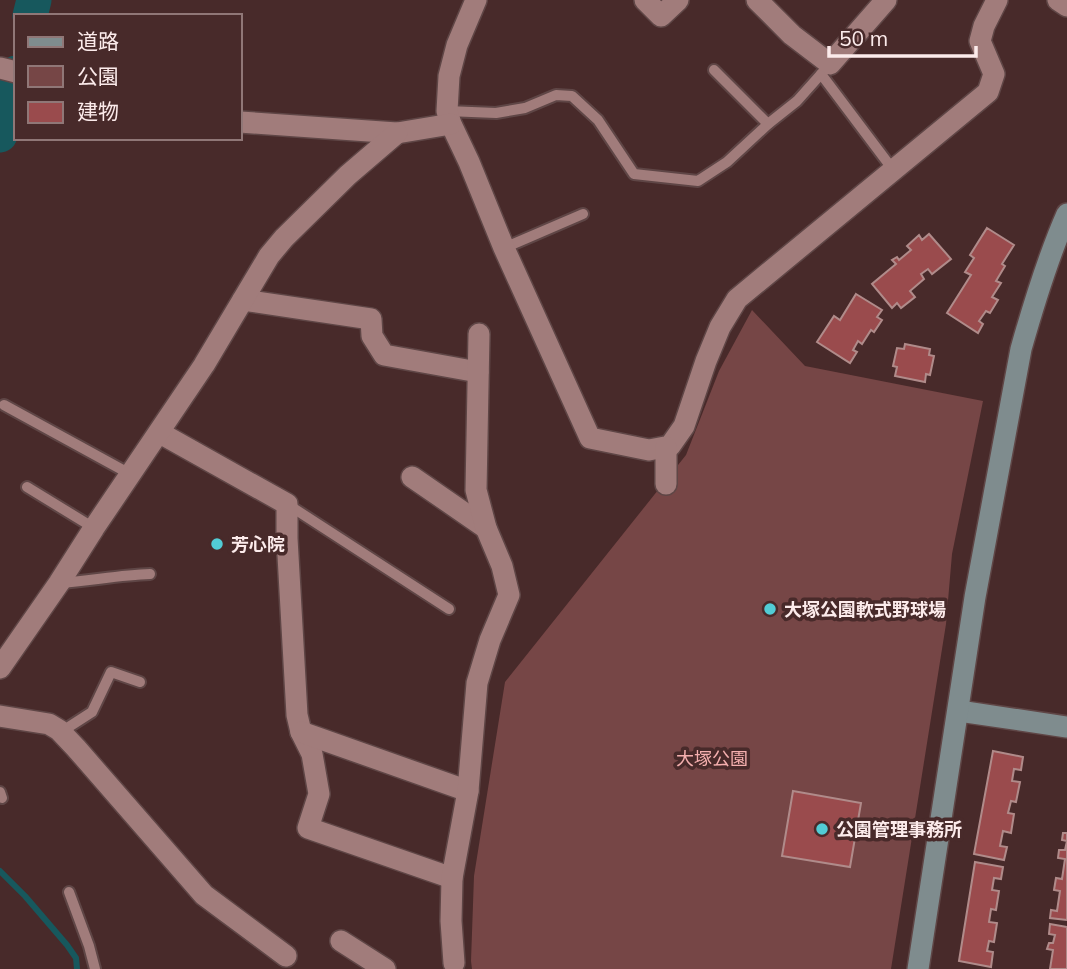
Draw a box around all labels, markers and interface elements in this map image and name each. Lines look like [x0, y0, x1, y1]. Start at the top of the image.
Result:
legend [14, 14, 242, 140]
scale bar [829, 14, 976, 58]
text: 50 m [839, 25, 888, 51]
text: 道路 [77, 28, 119, 54]
text: 公園 [77, 63, 119, 89]
text: 建物 [77, 98, 119, 124]
place label: 芳心院 [231, 533, 285, 556]
marker: 芳心院 [209, 536, 225, 552]
place label: 大塚公園軟式野球場 [784, 598, 946, 621]
marker: 大塚公園軟式野球場 [762, 601, 778, 617]
park label: 大塚公園 [676, 747, 748, 770]
place label: 公園管理事務所 [836, 818, 962, 841]
marker: 公園管理事務所 [814, 821, 830, 837]

